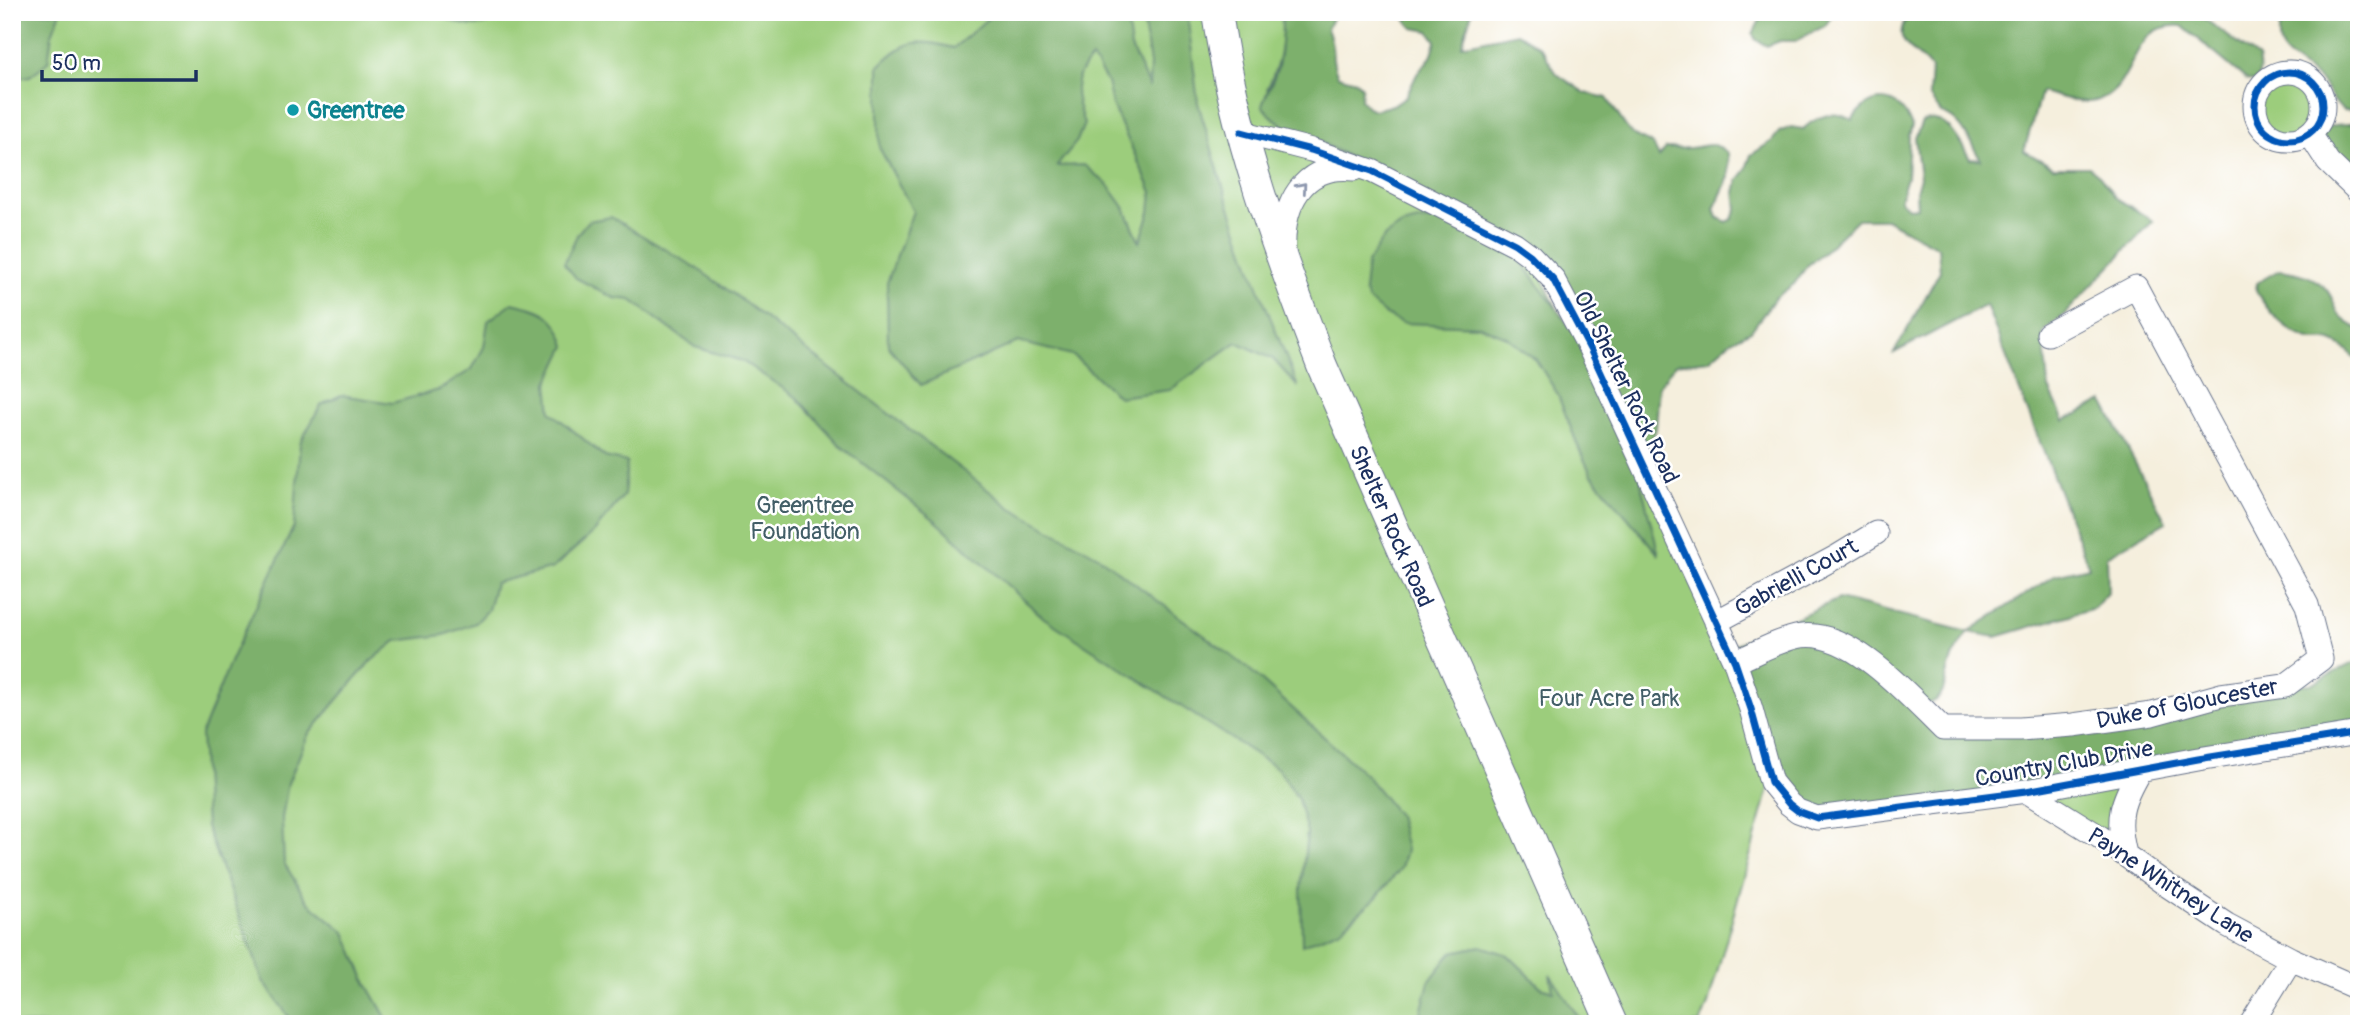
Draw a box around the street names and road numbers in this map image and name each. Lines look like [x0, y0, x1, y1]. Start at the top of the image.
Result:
street label: Old Shelter Rock Road [1567, 286, 1686, 488]
street label: Shelter Rock Road [1343, 441, 1440, 612]
street label: Gabrielli Court [1730, 531, 1864, 623]
street label: Duke of Gloucester [2094, 672, 2281, 735]
street label: Country Club Drive [1973, 733, 2156, 793]
street label: Payne Whitney Lane [2082, 821, 2260, 950]

